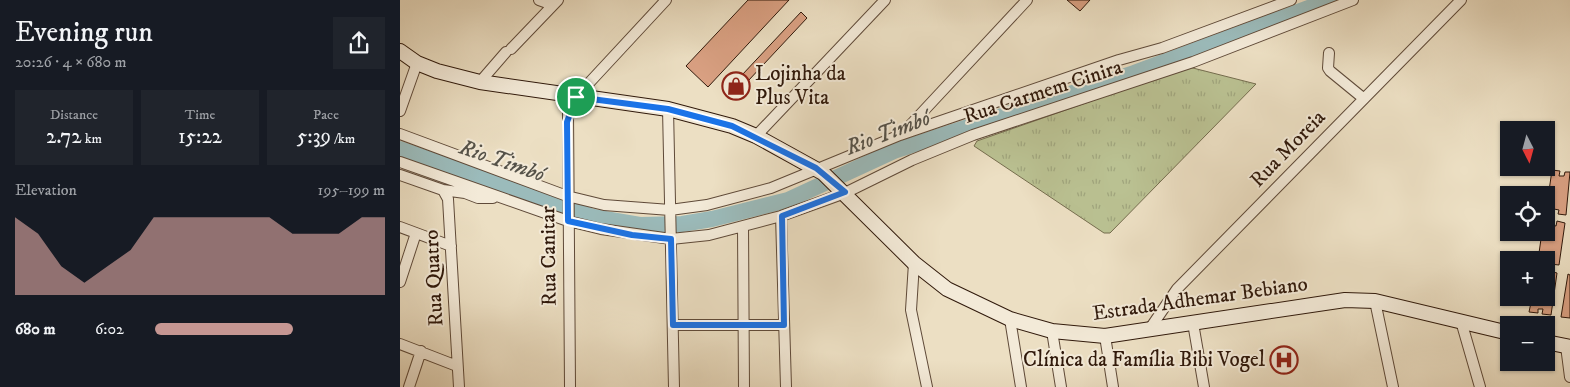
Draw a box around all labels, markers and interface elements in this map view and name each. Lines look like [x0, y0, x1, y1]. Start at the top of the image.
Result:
text: Evening run [15, 15, 153, 50]
button: share [333, 17, 385, 69]
text: 20:26 · 4 × 680 m [15, 52, 127, 72]
street label: Rua Carmem Cinira [960, 54, 1126, 130]
place label: Lojinha da Plus Vita [755, 61, 846, 111]
shop icon: Lojinha da Plus Vita [721, 71, 751, 101]
pin [555, 76, 597, 118]
icon: arrive [562, 83, 590, 111]
water label: Rio Timbó [841, 104, 937, 162]
street label: Rua Moreia [1245, 105, 1331, 193]
text: Distance [50, 106, 98, 124]
text: Time [185, 106, 215, 124]
text: Pace [313, 106, 339, 124]
north arrow [1500, 121, 1555, 176]
map controls [1500, 121, 1555, 371]
text: 2.72 [46, 124, 82, 150]
text: 15:22 [178, 124, 222, 150]
text: 5:39 [297, 124, 331, 150]
text: km [82, 130, 102, 148]
text: /km [331, 130, 355, 148]
water label: Rio Timbó [455, 133, 551, 189]
text: Elevation [15, 180, 77, 200]
text: 195–199 m [318, 180, 385, 200]
button: locate [1500, 186, 1555, 241]
street label: Rua Canitar [535, 206, 563, 306]
street label: Rua Quatro [418, 229, 450, 327]
button: + [1500, 251, 1555, 306]
street label: Estrada Adhemar Bebiano [1091, 271, 1309, 327]
button: − [1500, 316, 1555, 371]
text: 680 m [15, 319, 55, 339]
text: 6:02 [95, 319, 124, 339]
hospital icon: Clínica da Família Bibi Vogel [1269, 345, 1299, 375]
place label: Clínica da Família Bibi Vogel [1023, 347, 1266, 373]

